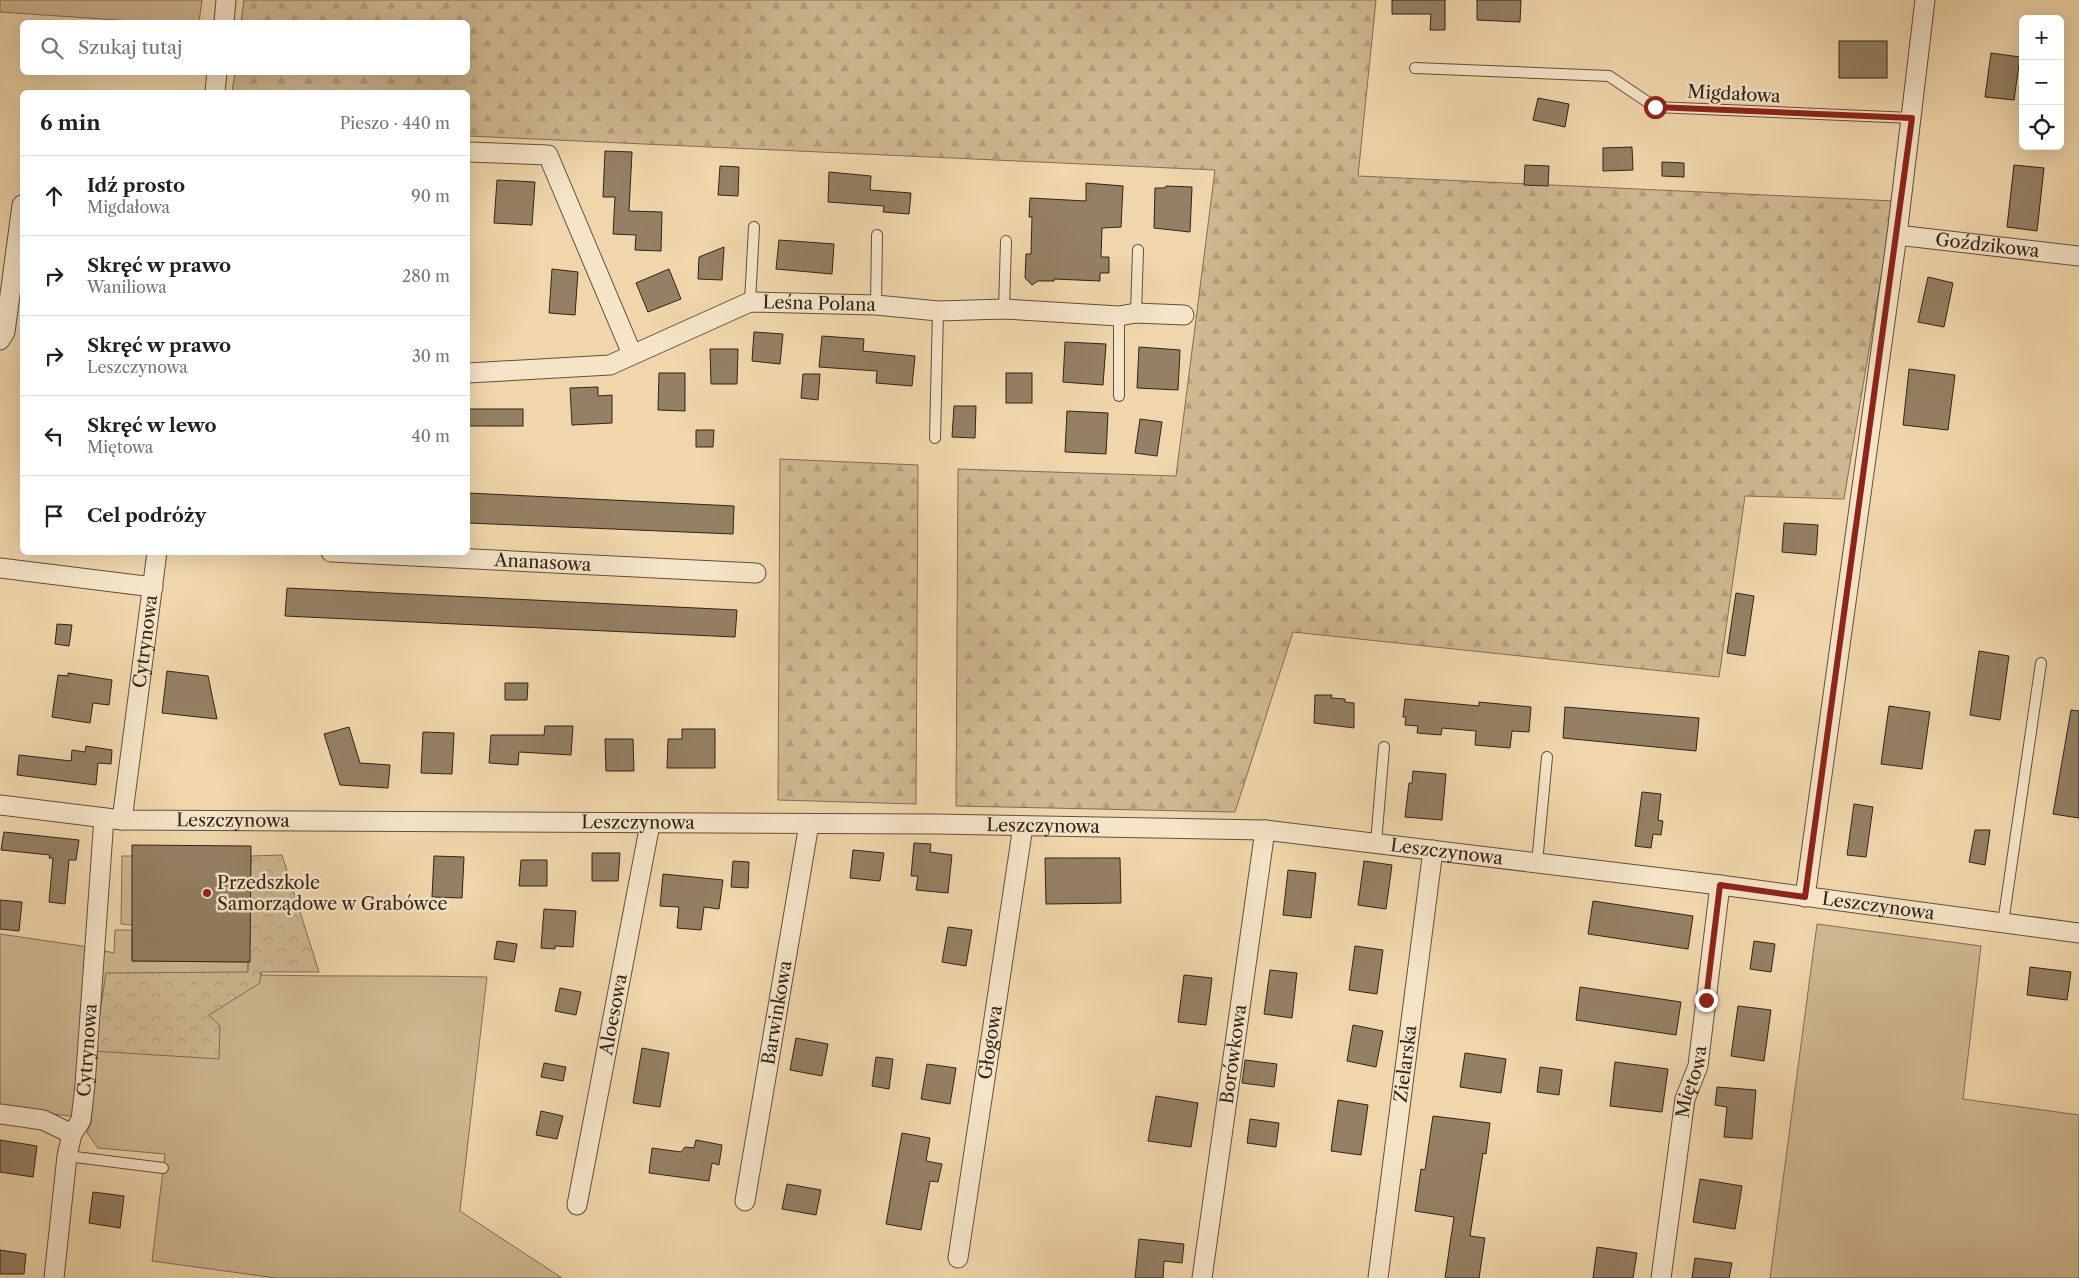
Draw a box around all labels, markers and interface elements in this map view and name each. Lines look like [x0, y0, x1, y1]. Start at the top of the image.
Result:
map controls [2019, 15, 2064, 150]
button: + [2019, 15, 2064, 60]
search box [20, 20, 470, 75]
icon: search [38, 34, 66, 62]
text: Szukaj tutaj [78, 36, 182, 59]
button: − [2019, 60, 2064, 105]
street label: Migdałowa [1687, 81, 1782, 107]
route start [1644, 96, 1667, 119]
button: locate [2019, 105, 2064, 150]
text: 6 min [40, 110, 101, 135]
text: Pieszo · 440 m [340, 113, 450, 133]
text: Idź prosto [87, 174, 185, 197]
icon: ahead [40, 182, 68, 210]
text: 90 m [411, 186, 450, 206]
text: Migdałowa [87, 197, 170, 217]
street label: Goździkowa [1934, 229, 2041, 262]
text: Skręć w prawo [87, 254, 231, 277]
icon: right [40, 262, 68, 290]
text: 280 m [402, 266, 450, 286]
text: Waniliowa [87, 277, 167, 297]
street label: Leśna Polana [762, 291, 877, 316]
text: Skręć w prawo [87, 334, 231, 357]
icon: right [40, 342, 68, 370]
text: 30 m [412, 346, 450, 366]
text: Leszczynowa [87, 357, 188, 377]
text: Skręć w lewo [87, 414, 217, 437]
icon: left [40, 422, 68, 450]
text: 40 m [411, 426, 450, 446]
text: Miętowa [87, 437, 153, 457]
icon: arrive [40, 502, 68, 530]
text: Cel podróży [87, 504, 206, 527]
street label: Ananasowa [493, 549, 592, 576]
street label: Cytrynowa [128, 593, 162, 689]
street label: Leszczynowa [176, 809, 290, 832]
street label: Leszczynowa [581, 811, 695, 834]
street label: Leszczynowa [986, 814, 1100, 838]
street label: Leszczynowa [1389, 834, 1505, 870]
place label: Przedszkole Samorządowe w Grabówce [217, 872, 448, 915]
marker: Przedszkole Samorządowe w Grabówce [201, 887, 213, 899]
street label: Leszczynowa [1821, 888, 1936, 925]
street label: Barwinkowa [757, 958, 797, 1067]
street label: Aloesowa [595, 972, 632, 1058]
route end [1695, 989, 1718, 1012]
street label: Cytrynowa [73, 1002, 102, 1098]
street label: Borówkowa [1216, 1002, 1251, 1105]
street label: Głogowa [974, 1003, 1007, 1081]
street label: Zielarska [1390, 1023, 1421, 1104]
street label: Miętowa [1672, 1044, 1711, 1119]

